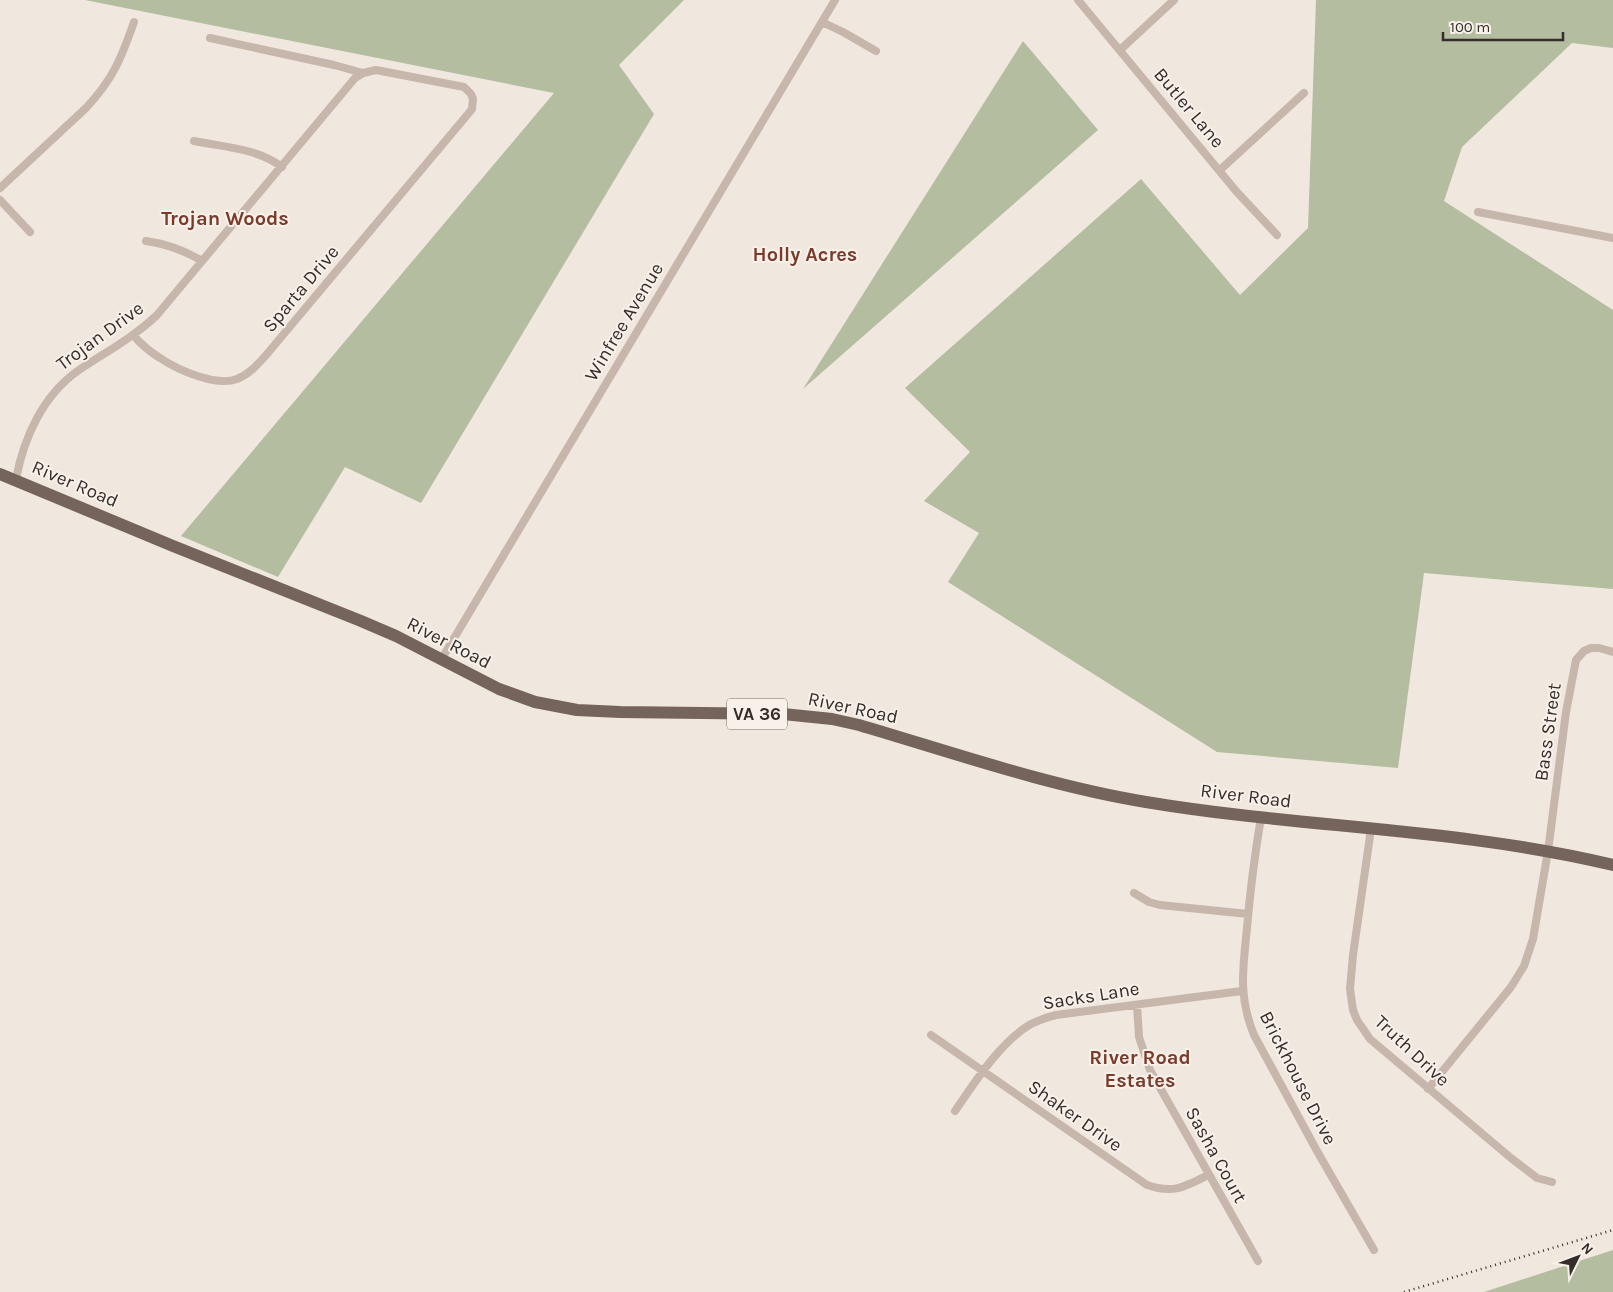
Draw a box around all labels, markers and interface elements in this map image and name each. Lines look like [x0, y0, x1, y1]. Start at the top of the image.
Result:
scale bar [1443, 10, 1563, 42]
text: 100 m [1450, 18, 1490, 36]
street label: Butler Lane [1149, 64, 1229, 152]
district label: Trojan Woods [161, 207, 289, 230]
street label: Sparta Drive [258, 241, 344, 337]
district label: Holly Acres [753, 243, 857, 266]
street label: Winfree Avenue [580, 259, 668, 385]
street label: Trojan Drive [52, 297, 148, 375]
street label: River Road [28, 456, 122, 512]
street label: River Road [403, 612, 495, 674]
street label: Bass Street [1530, 681, 1566, 783]
street label: River Road [806, 688, 900, 728]
road number: VA 36 [727, 699, 787, 730]
street label: River Road [1199, 779, 1293, 813]
street label: Sacks Lane [1041, 978, 1141, 1014]
street label: Brickhouse Drive [1255, 1008, 1341, 1148]
street label: Truth Drive [1370, 1011, 1454, 1091]
district label: River Road Estates [1089, 1046, 1191, 1092]
street label: Shaker Drive [1024, 1076, 1126, 1156]
street label: Sasha Court [1181, 1103, 1251, 1207]
north arrow [1553, 1232, 1603, 1282]
text: N [1578, 1239, 1597, 1258]

